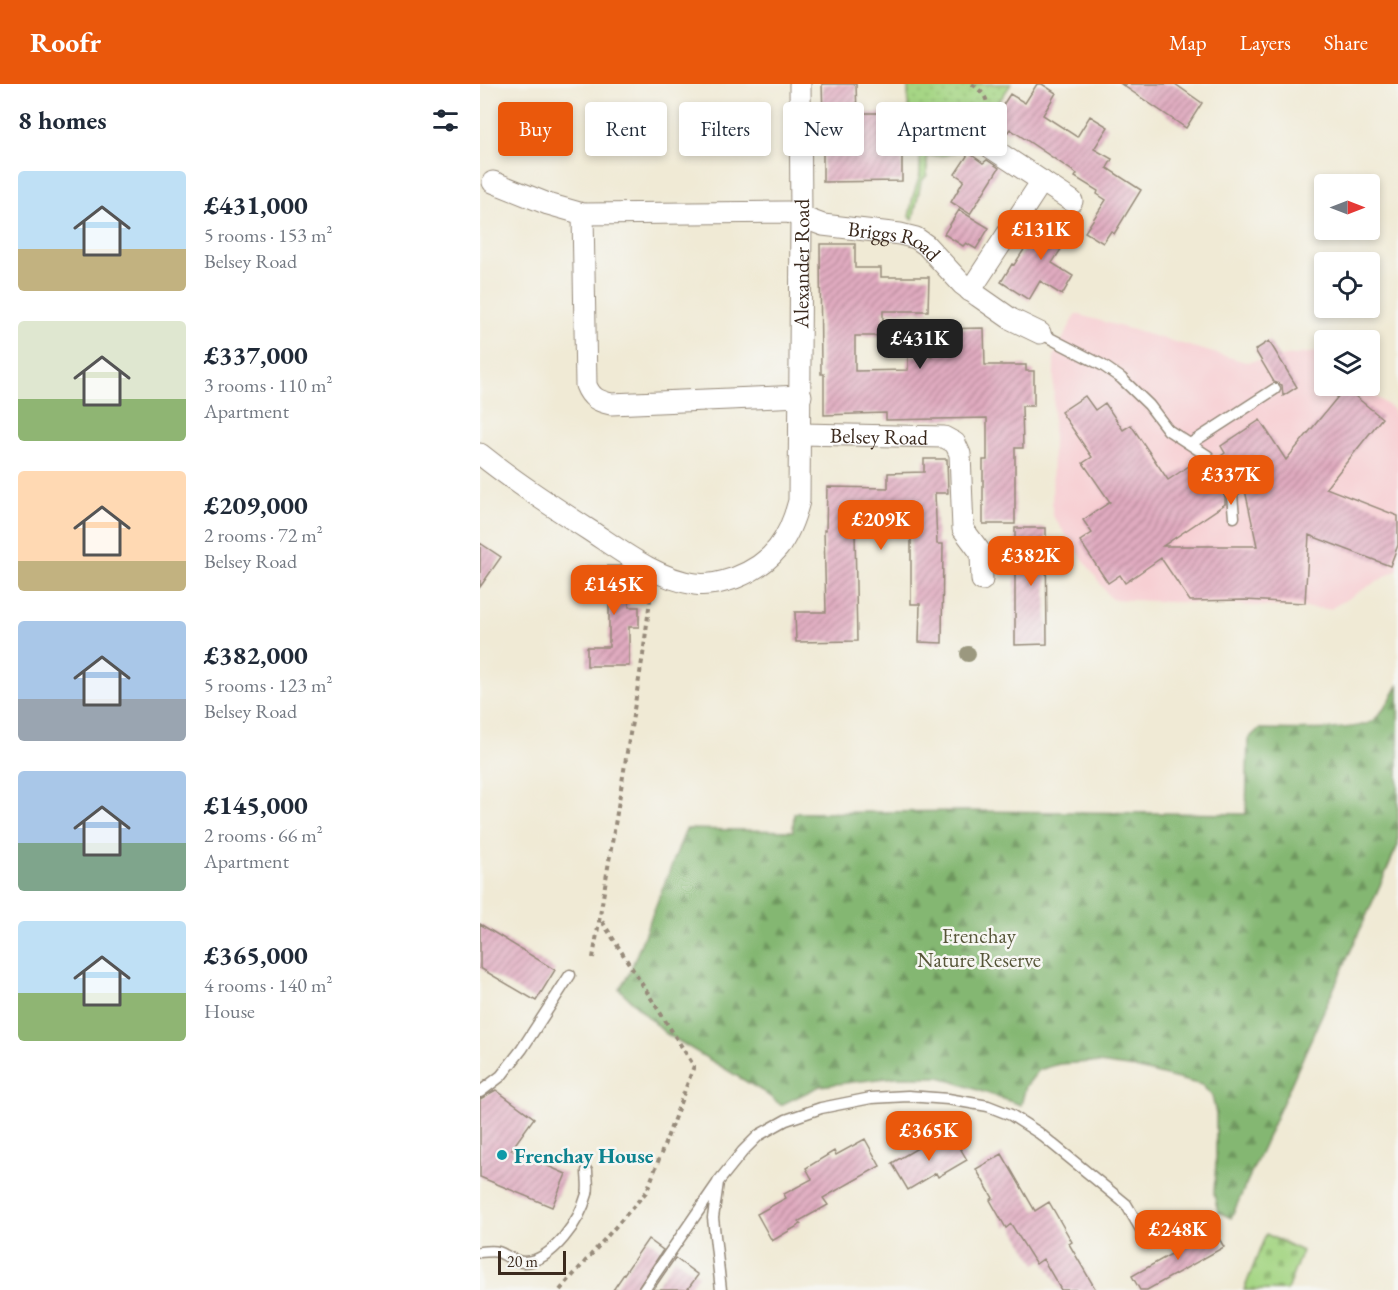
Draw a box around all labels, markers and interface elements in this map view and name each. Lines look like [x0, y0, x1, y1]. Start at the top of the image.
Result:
text: Roofr [30, 24, 101, 60]
text: Map [1169, 29, 1207, 56]
text: Layers [1240, 29, 1291, 56]
text: Share [1324, 29, 1368, 56]
chip: Buy [498, 102, 573, 156]
chip: Rent [585, 102, 667, 156]
chip: Filters [679, 102, 771, 156]
chip: New [783, 102, 864, 156]
chip: Apartment [876, 102, 1007, 156]
text: 8 homes [18, 103, 107, 137]
icon: filters [429, 104, 462, 137]
north arrow [1314, 174, 1380, 240]
map controls [1314, 174, 1380, 396]
text: £431,000 [204, 188, 308, 222]
icon: home [66, 195, 138, 267]
street label: Alexander Road [787, 198, 815, 330]
pin: £131K [999, 210, 1083, 261]
street label: Briggs Road [846, 215, 947, 267]
text: £131K [1012, 216, 1070, 242]
text: 5 rooms · 153 m² [204, 222, 332, 248]
text: Belsey Road [204, 248, 297, 274]
button: locate [1314, 252, 1380, 318]
pin: £431K [878, 319, 962, 370]
text: £431K [891, 325, 949, 351]
button: layers [1314, 330, 1380, 396]
text: £337,000 [204, 338, 308, 372]
icon: home [66, 345, 138, 417]
text: 3 rooms · 110 m² [204, 372, 332, 398]
text: Apartment [204, 398, 289, 424]
street label: Belsey Road [830, 421, 929, 450]
pin: £337K [1189, 455, 1273, 506]
text: £337K [1202, 461, 1260, 487]
text: £209,000 [204, 488, 308, 522]
icon: home [66, 495, 138, 567]
pin: £209K [839, 500, 923, 551]
text: £209K [852, 506, 910, 532]
text: 2 rooms · 72 m² [204, 522, 323, 548]
pin: £382K [989, 536, 1073, 587]
text: £382K [1002, 542, 1060, 568]
text: Belsey Road [204, 548, 297, 574]
pin: £145K [572, 565, 656, 616]
text: £145K [585, 571, 643, 597]
text: £382,000 [204, 638, 308, 672]
icon: home [66, 645, 138, 717]
text: 5 rooms · 123 m² [204, 672, 332, 698]
text: Belsey Road [204, 698, 297, 724]
text: £145,000 [204, 788, 308, 822]
icon: home [66, 795, 138, 867]
text: 2 rooms · 66 m² [204, 822, 323, 848]
text: Apartment [204, 848, 289, 874]
park label: Frenchay Nature Reserve [917, 922, 1041, 973]
text: £365,000 [204, 938, 308, 972]
icon: home [66, 945, 138, 1017]
text: 4 rooms · 140 m² [204, 972, 332, 998]
text: House [204, 998, 255, 1024]
pin: £365K [887, 1111, 971, 1162]
text: £365K [900, 1117, 958, 1143]
place label: Frenchay House [514, 1142, 654, 1169]
marker: Frenchay House [495, 1148, 509, 1162]
pin: £248K [1136, 1210, 1220, 1261]
text: £248K [1149, 1216, 1207, 1242]
scale bar [498, 1248, 566, 1276]
text: 20 m [507, 1251, 538, 1272]

